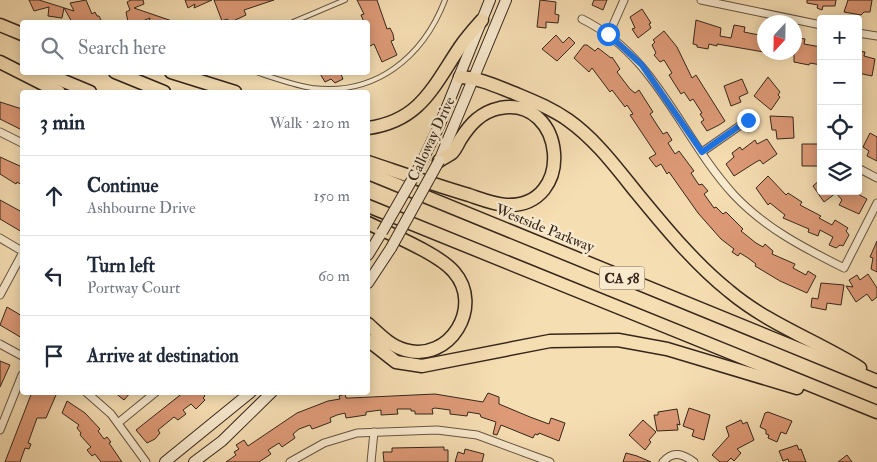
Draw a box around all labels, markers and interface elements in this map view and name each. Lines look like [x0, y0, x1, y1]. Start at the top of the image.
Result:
north arrow [757, 15, 802, 60]
map controls [817, 15, 862, 195]
button: + [817, 15, 862, 60]
search box [20, 20, 370, 75]
route start [597, 23, 620, 46]
icon: search [38, 34, 66, 62]
text: Search here [78, 36, 166, 60]
button: − [817, 60, 862, 105]
street label: Calloway Drive [404, 94, 459, 185]
button: locate [817, 105, 862, 150]
text: 3 min [40, 109, 85, 136]
route end [737, 109, 760, 132]
text: Walk · 210 m [269, 113, 350, 133]
button: layers [817, 150, 862, 195]
text: Continue [87, 174, 158, 198]
icon: ahead [40, 182, 68, 210]
text: 150 m [313, 186, 350, 206]
text: Ashbourne Drive [87, 198, 196, 218]
street label: Westside Parkway [492, 200, 597, 257]
text: Turn left [87, 254, 155, 278]
icon: left [40, 262, 68, 290]
text: 60 m [318, 266, 350, 286]
road number: CA 58 [600, 266, 644, 290]
text: Portway Court [87, 278, 180, 298]
icon: arrive [40, 342, 68, 370]
text: Arrive at destination [87, 344, 239, 368]

